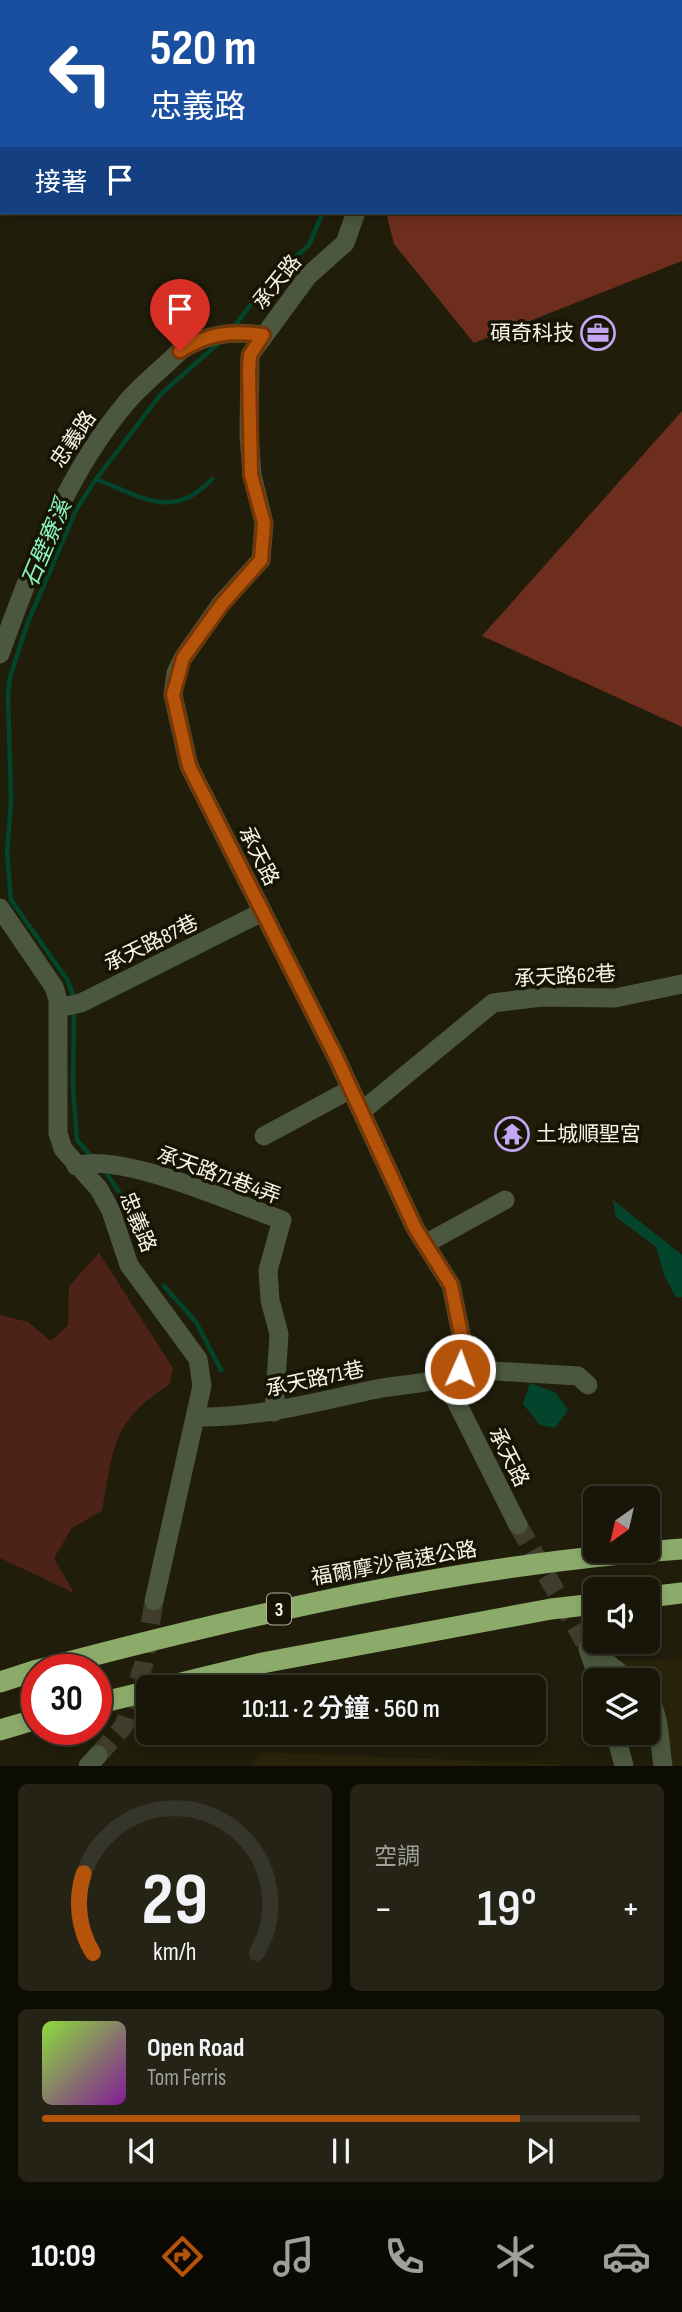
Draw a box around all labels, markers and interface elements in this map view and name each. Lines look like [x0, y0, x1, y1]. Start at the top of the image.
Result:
text: 520 m [150, 20, 256, 79]
icon: left [35, 28, 126, 119]
text: 忠義路 [150, 88, 246, 127]
icon: arrive [101, 161, 139, 199]
text: 接著 [35, 168, 87, 199]
street label: 承天路 [248, 250, 307, 315]
pin [150, 279, 210, 351]
icon: arrive [161, 290, 199, 328]
office icon: 碩奇科技 [579, 314, 617, 352]
place label: 碩奇科技 [490, 321, 574, 346]
street label: 忠義路 [45, 406, 101, 472]
water label: 石壁寮溪 [16, 493, 79, 591]
street label: 承天路 [233, 822, 284, 890]
street label: 承天路87巷 [100, 910, 202, 977]
street label: 承天路62巷 [513, 961, 617, 992]
temple icon: 土城順聖宮 [493, 1115, 531, 1153]
place label: 土城順聖宮 [536, 1122, 641, 1147]
street label: 承天路71巷4弄 [154, 1142, 284, 1209]
street label: 忠義路 [114, 1188, 161, 1256]
position arrow [423, 1332, 497, 1406]
street label: 承天路71巷 [264, 1357, 367, 1402]
street label: 承天路 [483, 1423, 534, 1491]
north arrow [583, 1486, 660, 1563]
map controls [583, 1486, 660, 1745]
street label: 福爾摩沙高速公路 [309, 1537, 479, 1590]
button: sound [583, 1577, 660, 1654]
road number: 3 [267, 1594, 291, 1624]
speed limit sign: 30 [21, 1654, 112, 1745]
button: layers [583, 1668, 660, 1745]
text: 10:11 · 2 分鐘 · 560 m [242, 1694, 440, 1725]
text: 空調 [374, 1843, 420, 1871]
text: 29 [142, 1858, 208, 1946]
text: 19° [477, 1878, 537, 1941]
text: − [374, 1887, 393, 1932]
text: + [621, 1887, 640, 1932]
text: km/h [153, 1937, 197, 1968]
text: Open Road [147, 2033, 244, 2064]
text: Tom Ferris [147, 2064, 226, 2092]
icon: previous [123, 2132, 161, 2170]
icon: pause [322, 2132, 360, 2170]
icon: next [521, 2132, 559, 2170]
icon: directions [158, 2232, 207, 2281]
icon: music [269, 2232, 318, 2281]
icon: phone [380, 2232, 429, 2281]
icon: climate [491, 2232, 540, 2281]
icon: car [602, 2232, 651, 2281]
text: 10:09 [31, 2237, 96, 2276]

